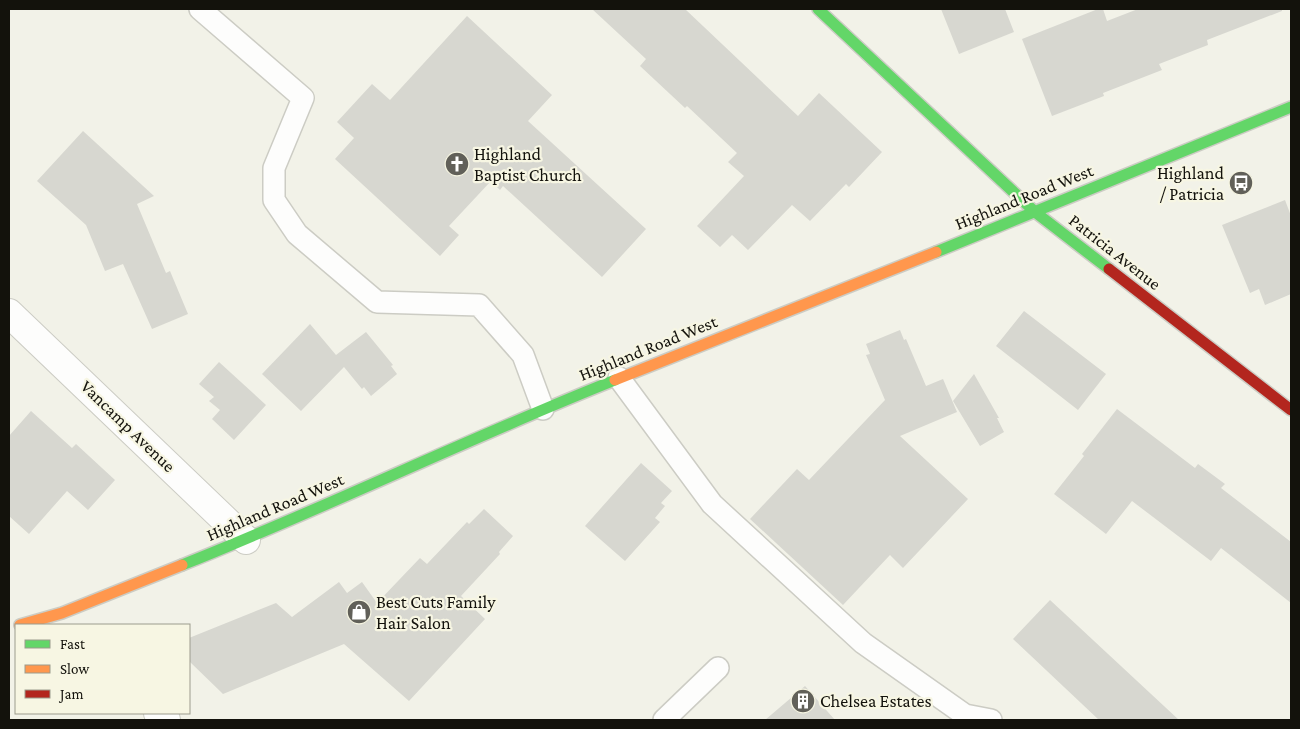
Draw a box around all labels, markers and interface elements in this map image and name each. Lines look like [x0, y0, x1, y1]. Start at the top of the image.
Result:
place label: Highland Baptist Church [474, 144, 582, 185]
church icon: Highland Baptist Church [444, 151, 470, 177]
street label: Highland Road West [952, 160, 1097, 234]
place label: Highland / Patricia [1157, 163, 1225, 204]
bus stop icon: Highland / Patricia [1228, 170, 1254, 196]
street label: Patricia Avenue [1065, 210, 1165, 294]
street label: Highland Road West [576, 311, 721, 385]
street label: Vancamp Avenue [77, 376, 179, 476]
street label: Highland Road West [203, 469, 348, 545]
place label: Best Cuts Family Hair Salon [376, 592, 496, 633]
shop icon: Best Cuts Family Hair Salon [346, 599, 372, 625]
legend [15, 624, 190, 714]
text: Fast [60, 636, 86, 652]
text: Slow [60, 661, 90, 677]
text: Jam [58, 686, 83, 703]
building icon: Chelsea Estates [790, 688, 816, 714]
place label: Chelsea Estates [820, 691, 931, 711]

